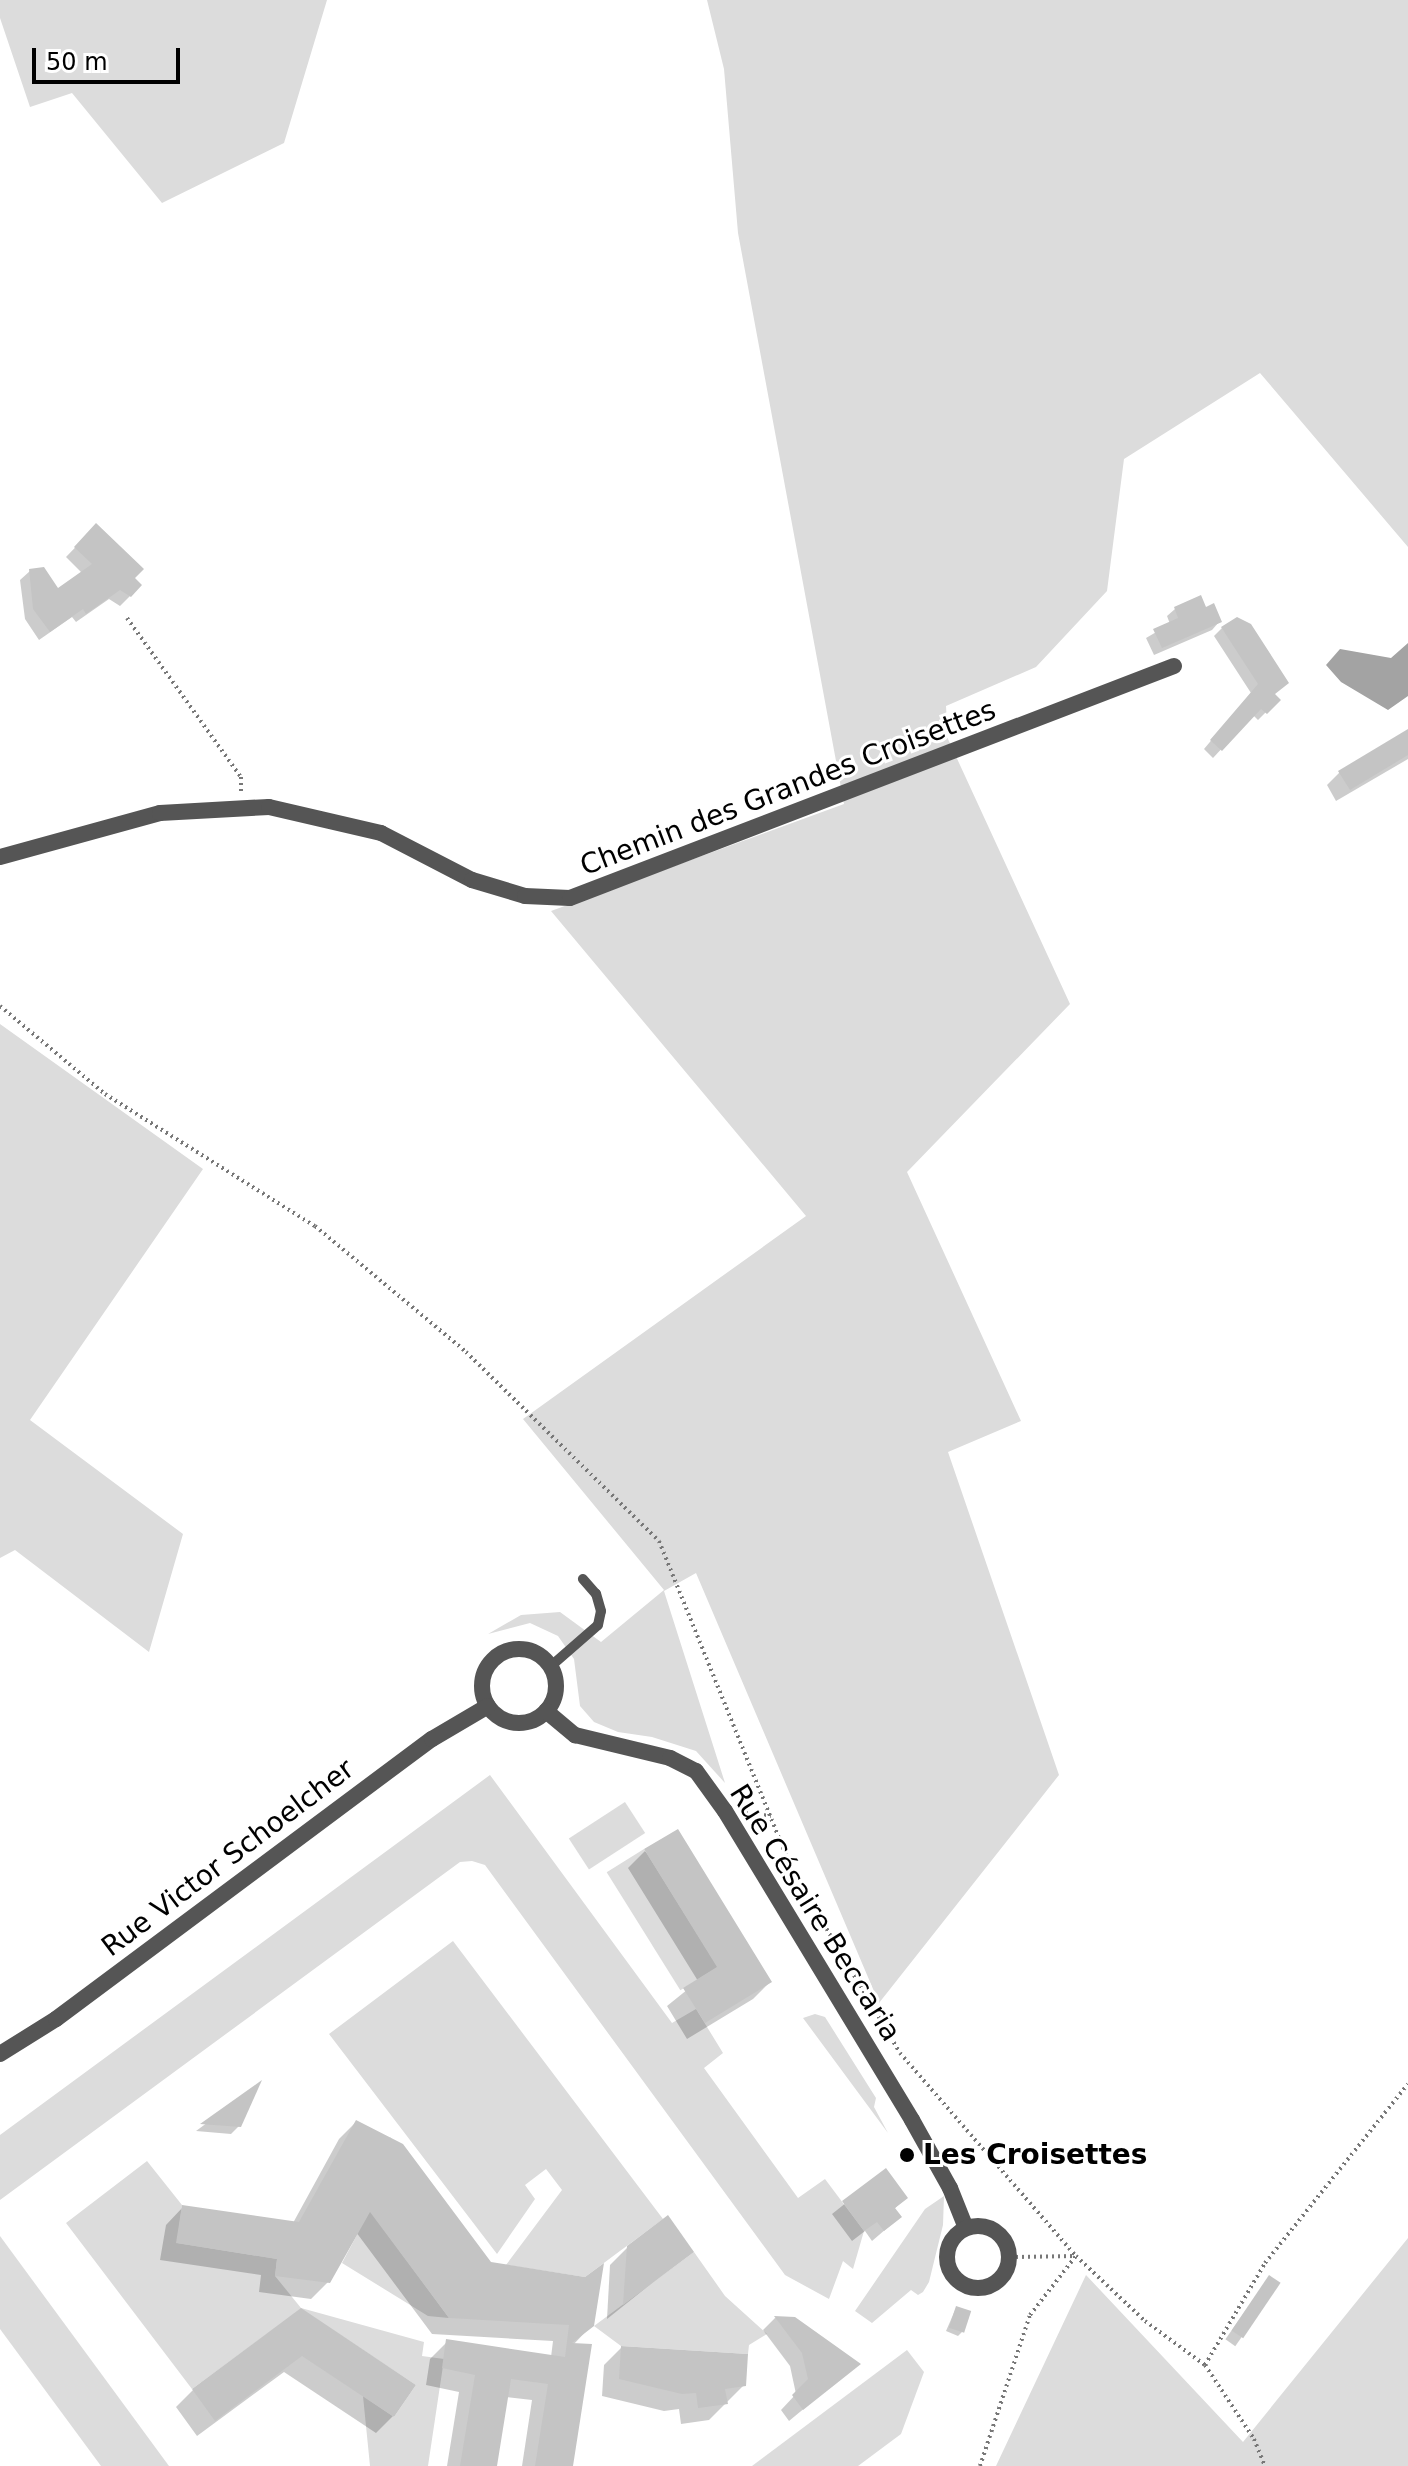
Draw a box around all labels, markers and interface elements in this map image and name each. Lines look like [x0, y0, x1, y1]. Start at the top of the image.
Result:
scale bar [36, 32, 184, 82]
text: 50 m [46, 48, 108, 76]
street label: Chemin des Grandes Croisettes [576, 693, 1000, 883]
street label: Rue Victor Schoelcher [95, 1752, 361, 1964]
street label: Rue Césaire Beccaria [722, 1778, 908, 2048]
place label: Les Croisettes [923, 2138, 1148, 2172]
marker: Les Croisettes [898, 2146, 916, 2164]

